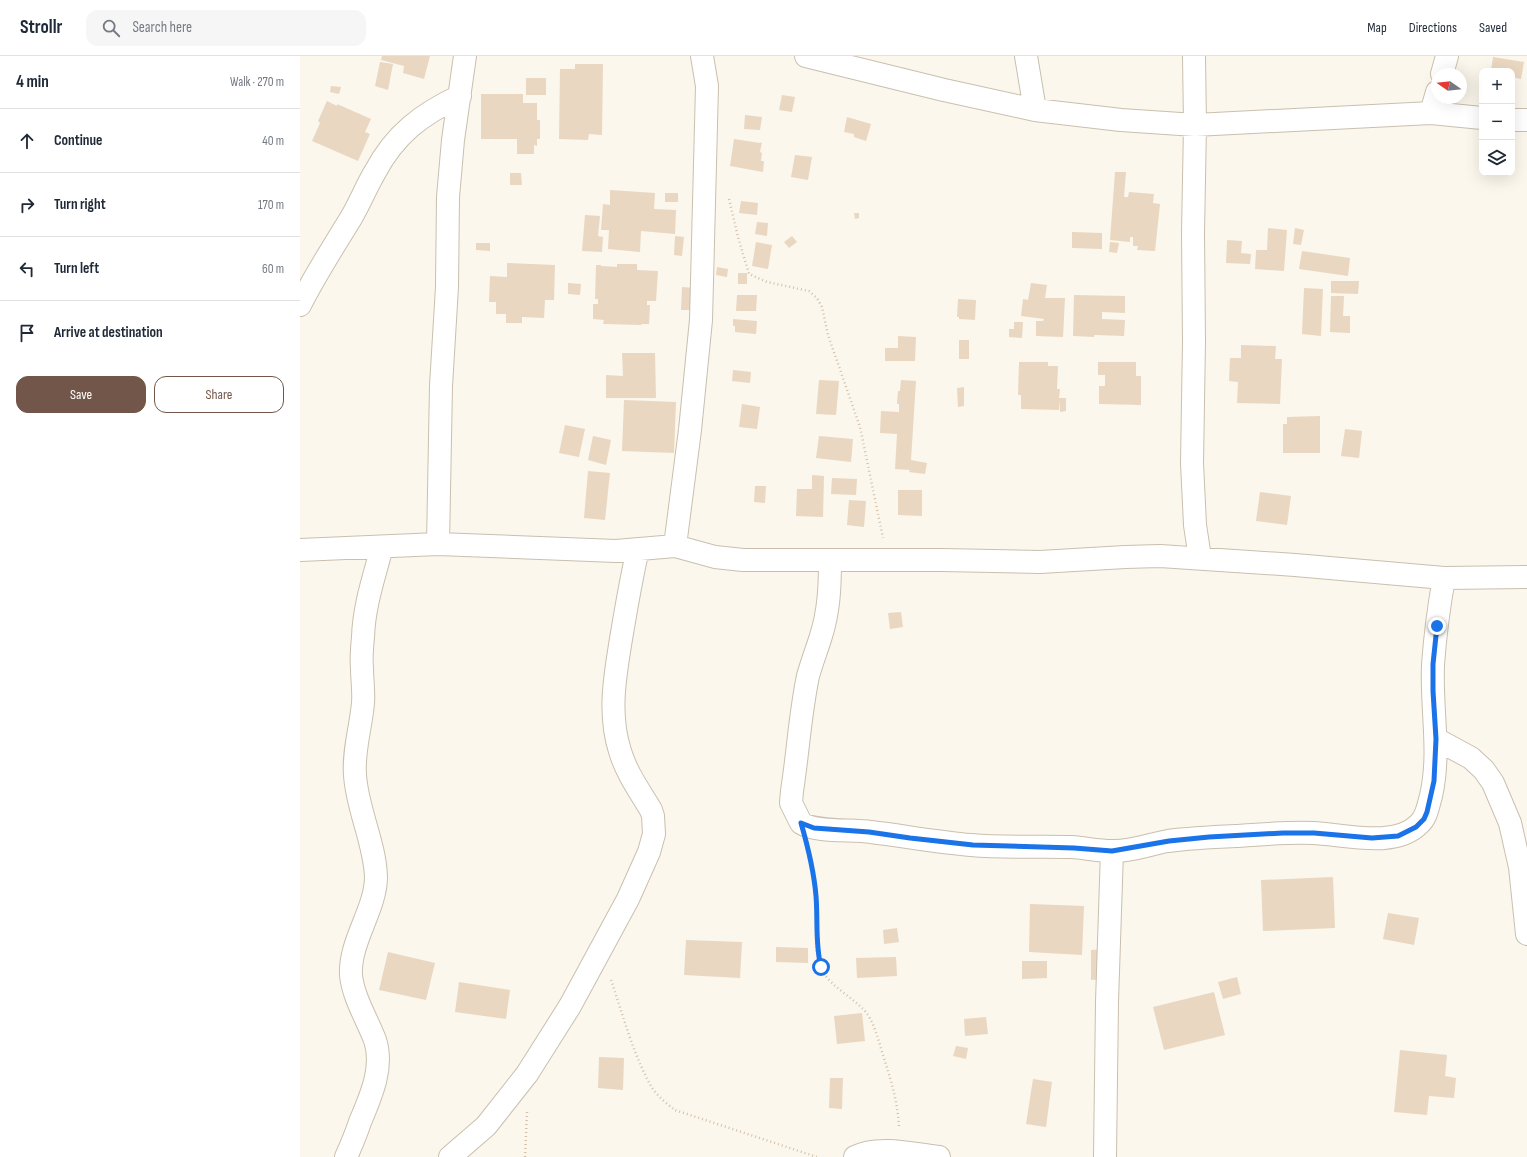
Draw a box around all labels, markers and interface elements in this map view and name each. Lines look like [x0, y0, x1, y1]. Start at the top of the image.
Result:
search box [86, 10, 366, 46]
text: Strollr [20, 16, 62, 39]
icon: search [100, 17, 122, 39]
text: Search here [132, 18, 192, 37]
text: Map [1367, 19, 1387, 36]
text: Directions [1409, 19, 1457, 36]
text: Saved [1479, 19, 1507, 36]
north arrow [1431, 68, 1467, 104]
map controls [1479, 68, 1515, 176]
button: + [1479, 68, 1515, 104]
text: 4 min [16, 72, 49, 92]
text: Walk · 270 m [230, 74, 284, 90]
button: − [1479, 104, 1515, 140]
icon: ahead [16, 130, 38, 152]
text: Continue [54, 131, 103, 150]
text: 40 m [262, 133, 284, 149]
button: layers [1479, 140, 1515, 176]
icon: right [16, 194, 38, 216]
text: Turn right [54, 195, 106, 214]
text: 170 m [258, 197, 284, 213]
icon: left [16, 258, 38, 280]
text: Turn left [54, 259, 99, 278]
text: 60 m [262, 261, 284, 277]
icon: arrive [16, 322, 38, 344]
text: Arrive at destination [54, 323, 163, 342]
button: Save [16, 376, 146, 413]
button: Share [154, 376, 284, 413]
route end [1428, 617, 1446, 635]
route start [812, 958, 830, 976]

